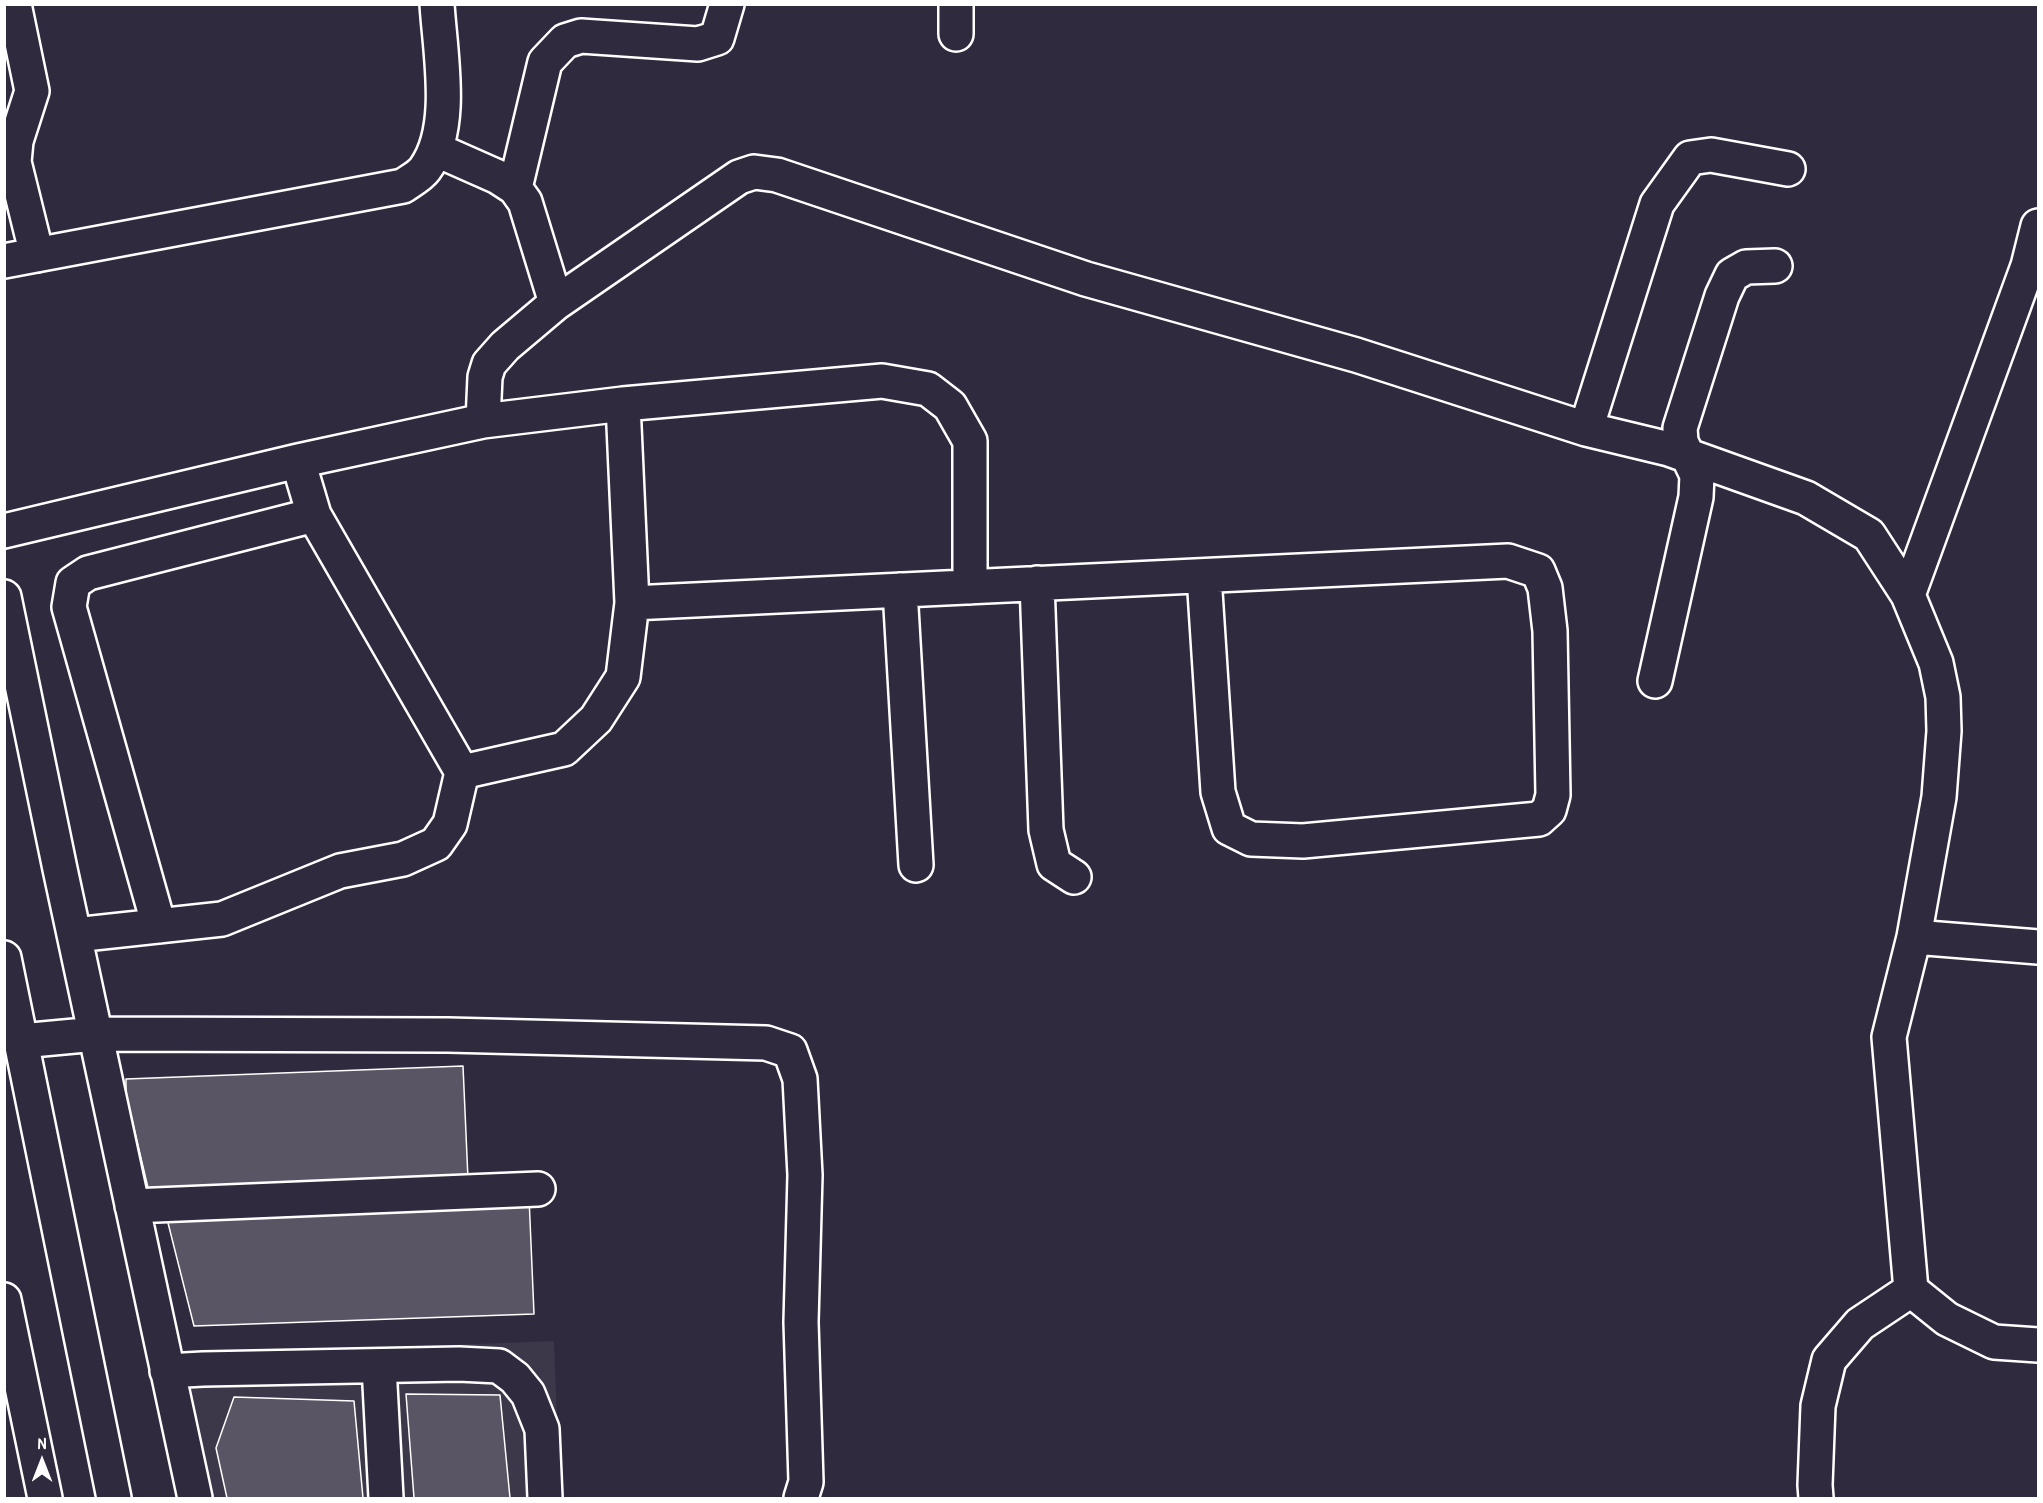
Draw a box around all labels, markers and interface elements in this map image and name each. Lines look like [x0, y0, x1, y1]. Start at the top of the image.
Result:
north arrow [12, 1431, 72, 1491]
text: N [38, 1432, 46, 1454]

